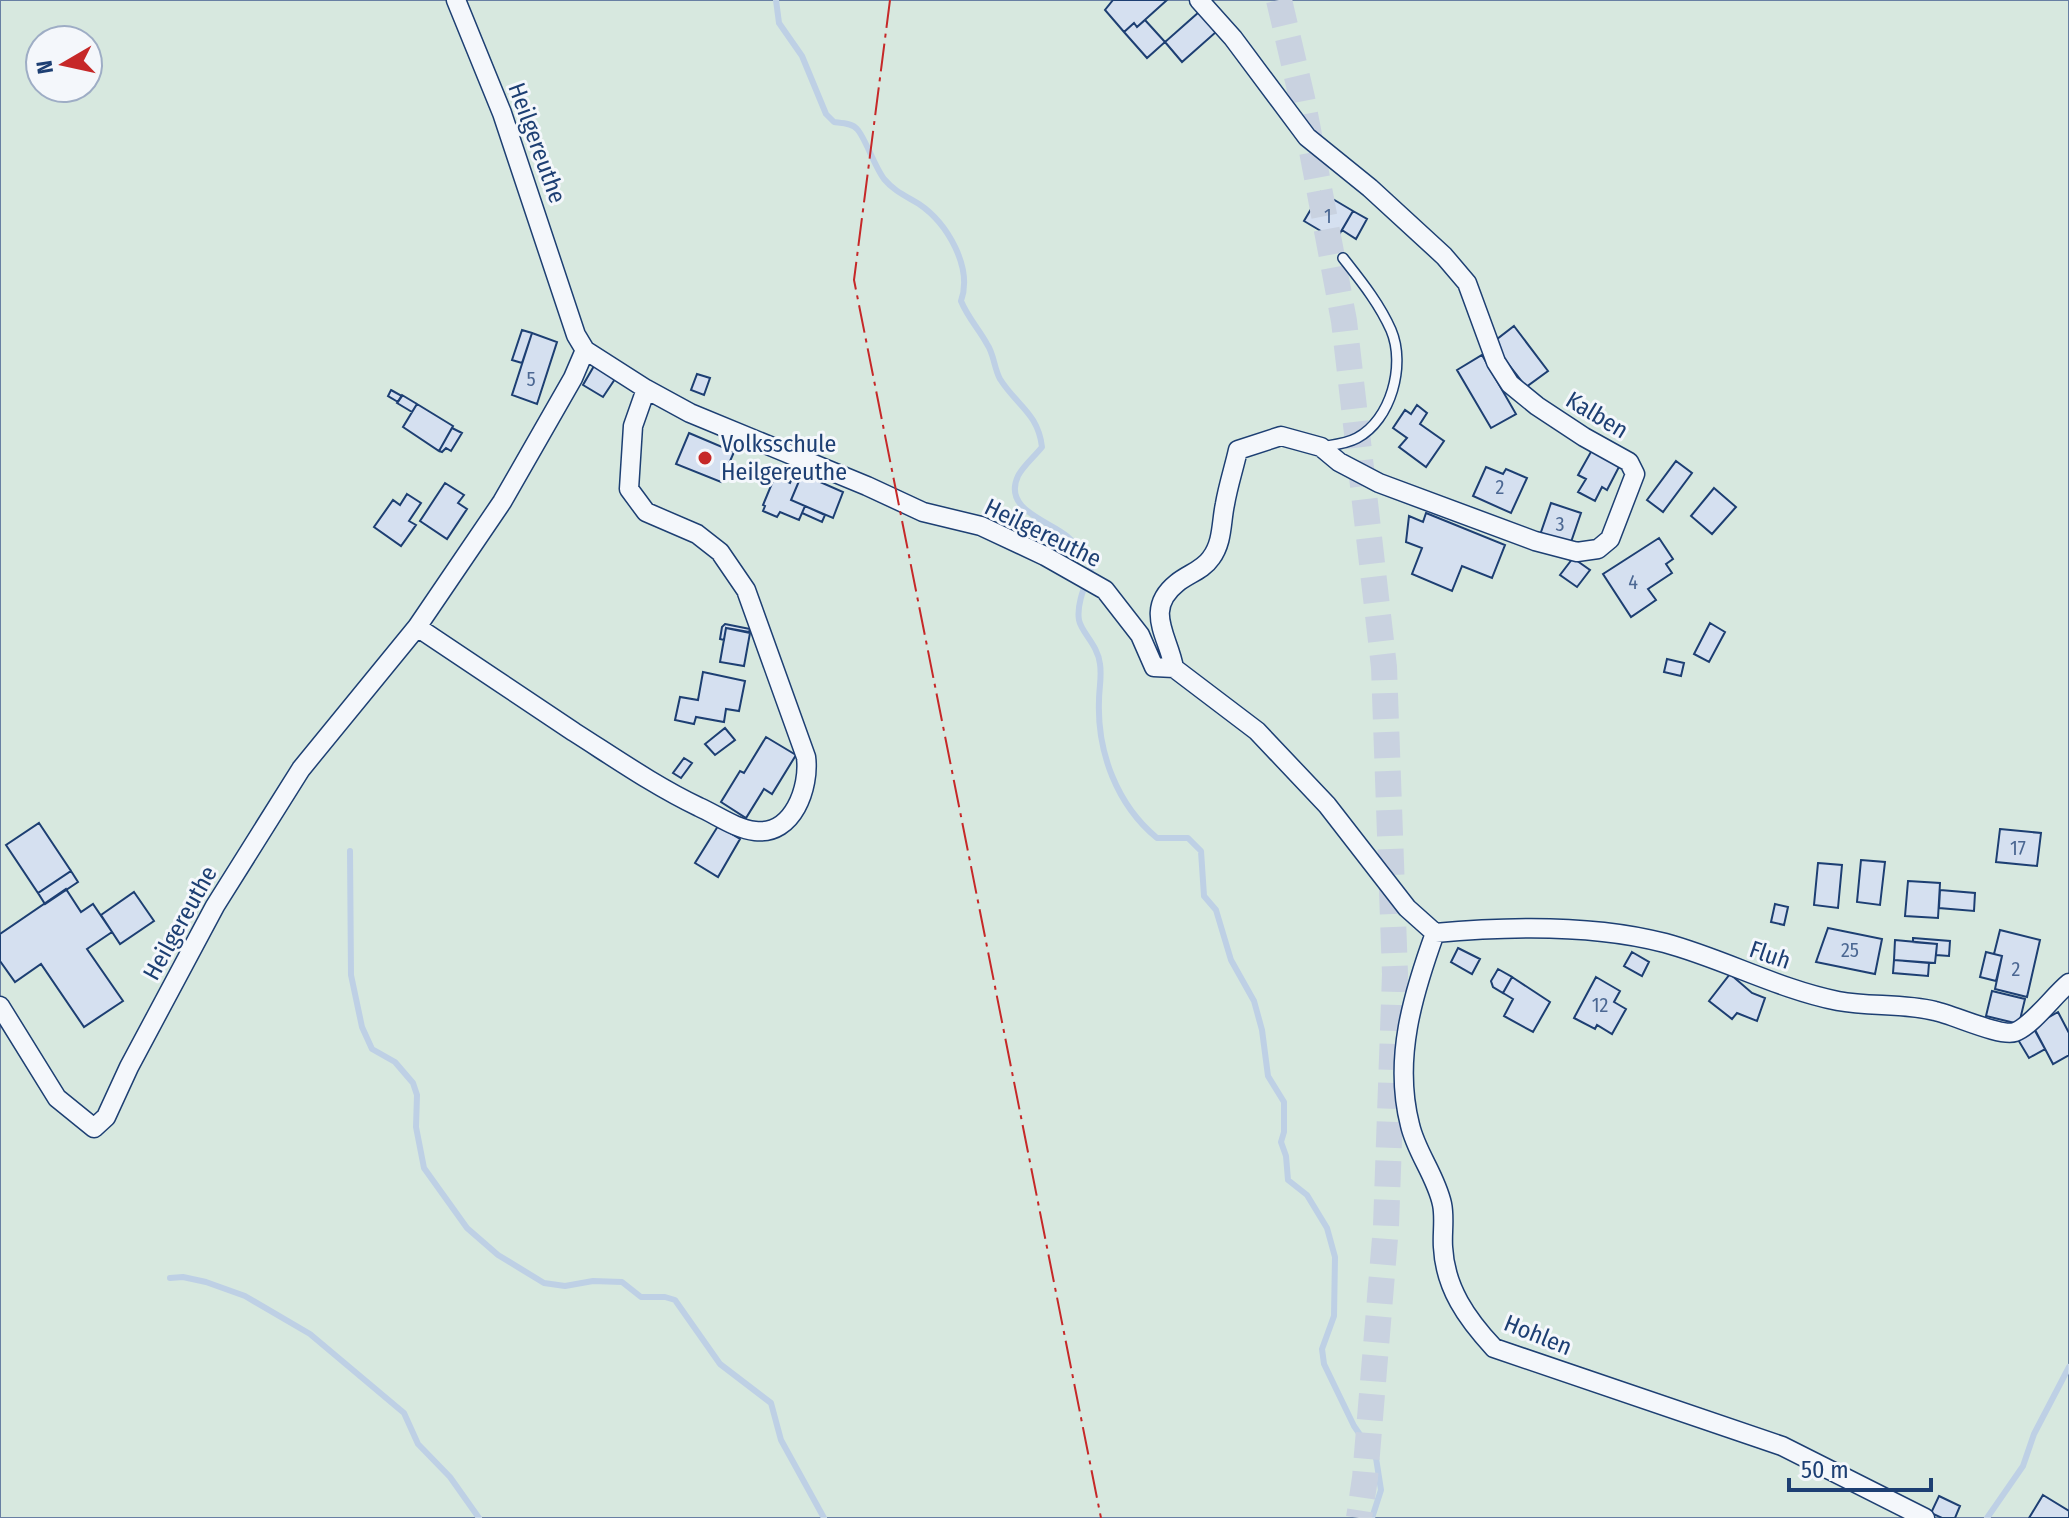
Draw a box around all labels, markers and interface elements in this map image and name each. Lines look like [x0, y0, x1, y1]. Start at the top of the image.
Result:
north arrow [24, 24, 104, 104]
text: N [30, 58, 59, 76]
street label: Heilgereuthe [502, 79, 572, 207]
house number: 1 [1324, 204, 1332, 228]
house number: 5 [526, 367, 536, 391]
street label: Kalben [1561, 386, 1633, 444]
place label: Volksschule Heilgereuthe [721, 430, 847, 486]
marker: Volksschule Heilgereuthe [696, 449, 714, 467]
house number: 2 [1496, 475, 1505, 499]
street label: Heilgereuthe [980, 493, 1106, 573]
house number: 3 [1555, 512, 1565, 536]
house number: 4 [1628, 570, 1638, 594]
house number: 17 [2010, 836, 2026, 860]
street label: Heilgereuthe [137, 861, 223, 985]
street label: Fluh [1746, 935, 1794, 975]
house number: 25 [1841, 938, 1859, 962]
house number: 2 [2012, 957, 2021, 981]
house number: 12 [1592, 993, 1608, 1017]
street label: Hohlen [1500, 1309, 1576, 1361]
scale bar [1789, 1442, 1931, 1492]
text: 50 m [1801, 1456, 1849, 1484]

